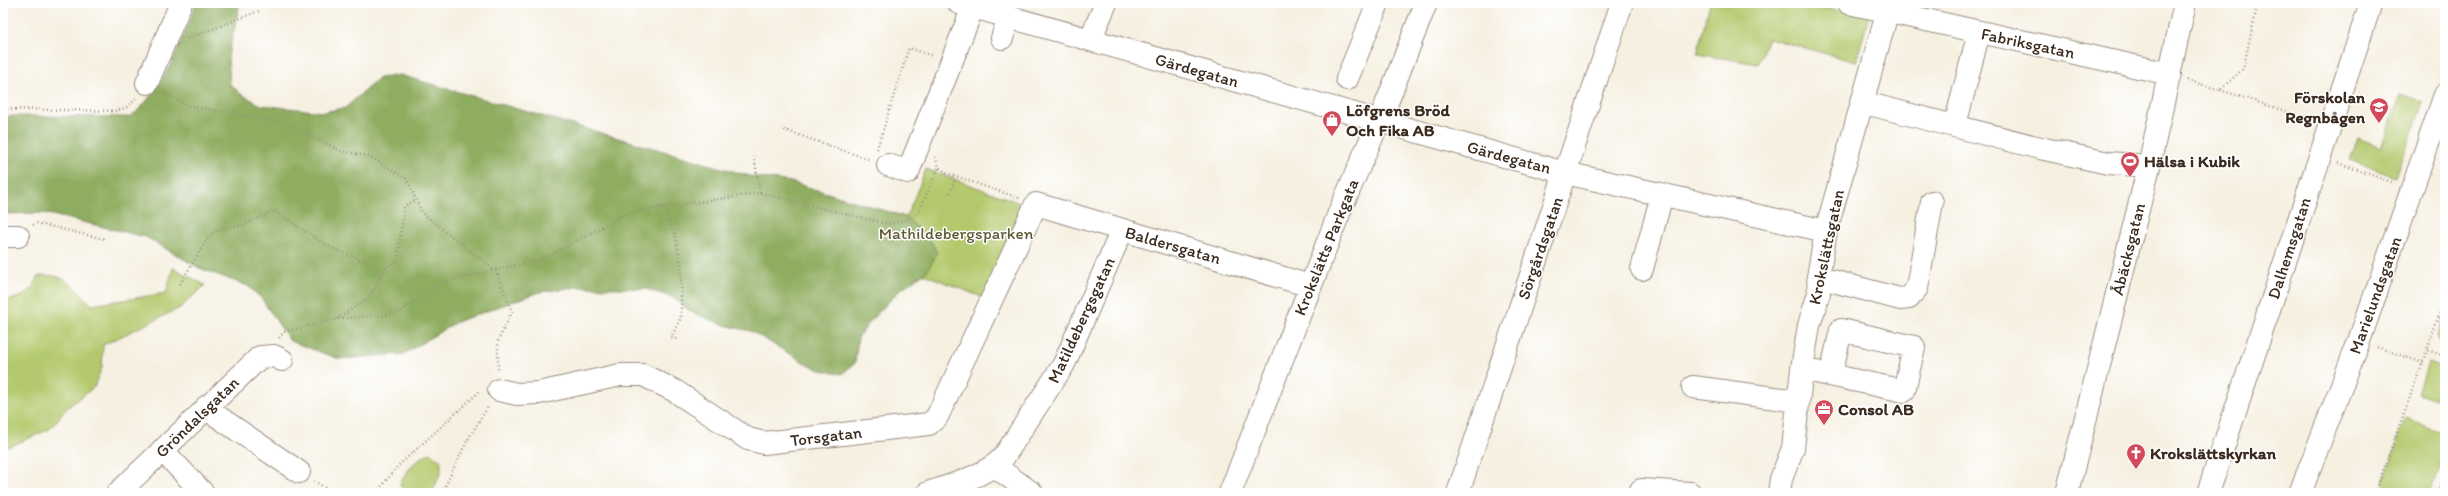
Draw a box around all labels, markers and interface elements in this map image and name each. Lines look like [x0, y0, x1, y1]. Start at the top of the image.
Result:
street label: Fabriksgatan [1979, 23, 2077, 63]
street label: Gärdegatan [1153, 49, 1241, 91]
place label: Förskolan Regnbågen [2285, 87, 2366, 128]
school or university icon: Förskolan Regnbågen [2368, 96, 2390, 124]
place label: Löfgrens Bröd Och Fika AB [1346, 100, 1451, 140]
shop icon: Löfgrens Bröd Och Fika AB [1321, 109, 1343, 137]
street label: Gärdegatan [1465, 136, 1553, 178]
sports icon: Hälsa i Kubik [2119, 150, 2141, 178]
place label: Hälsa i Kubik [2144, 151, 2240, 171]
street label: Krokslätts Parkgata [1289, 176, 1363, 318]
street label: Krokslättsgatan [1804, 188, 1848, 306]
street label: Sörgårdsgatan [1513, 194, 1567, 302]
street label: Dalhemsgatan [2263, 194, 2315, 301]
street label: Åbäcksgatan [2107, 200, 2149, 297]
street label: Baldersgatan [1123, 222, 1223, 268]
park label: Mathildebergsparken [879, 223, 1034, 243]
street label: Marielundsgatan [2344, 233, 2406, 357]
street label: Matildebergsgatan [1043, 254, 1119, 386]
street label: Gröndalsgatan [151, 372, 243, 462]
office icon: Consol AB [1813, 398, 1835, 426]
place label: Consol AB [1838, 399, 1914, 419]
street label: Torsgatan [789, 422, 863, 450]
church icon: Krokslättskyrkan [2125, 442, 2147, 470]
place label: Krokslättskyrkan [2150, 443, 2277, 464]

